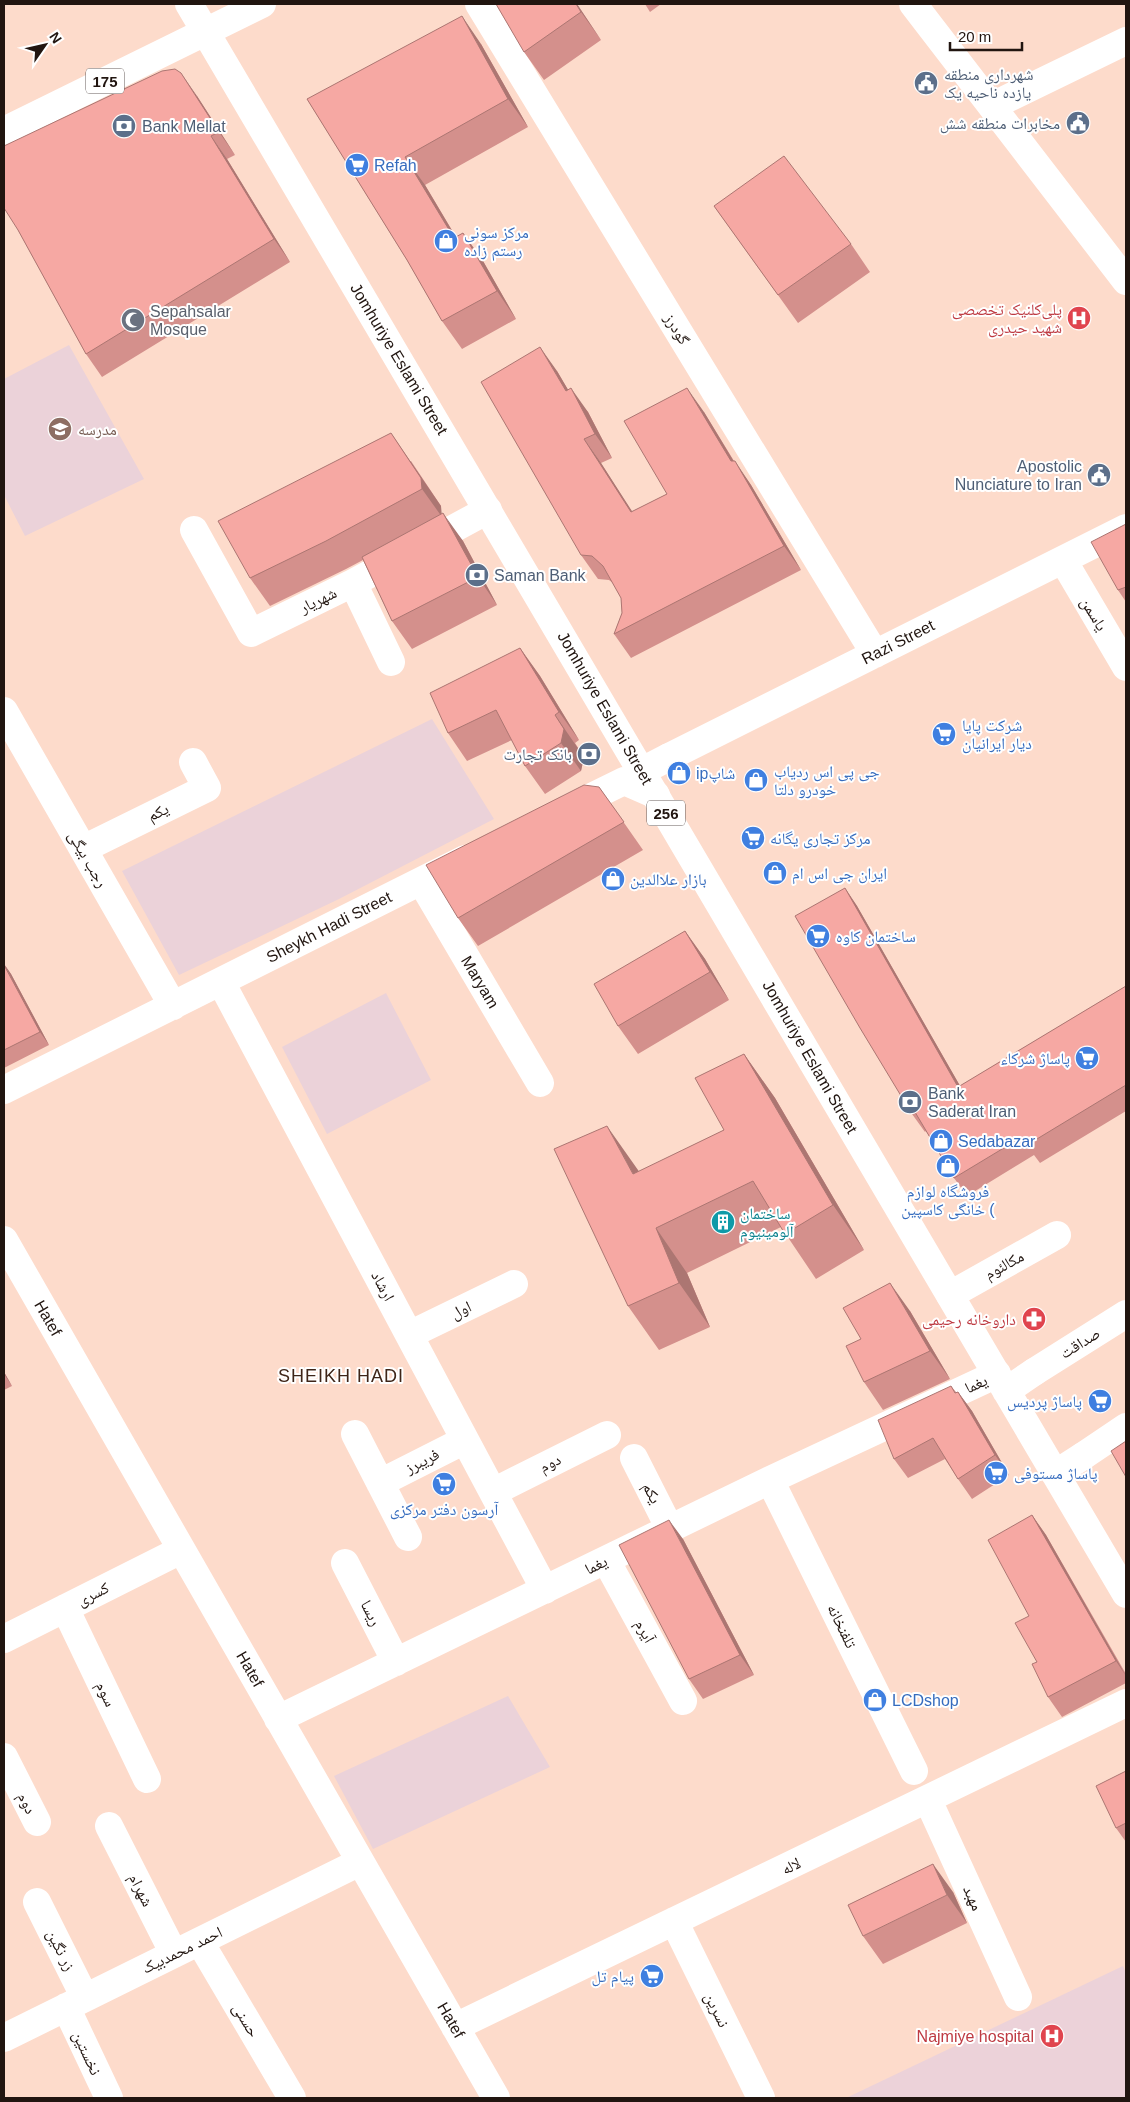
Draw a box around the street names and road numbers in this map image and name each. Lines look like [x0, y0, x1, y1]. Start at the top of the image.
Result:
road number: 175 [86, 68, 124, 94]
street label: Jomhuriye Eslami Street [347, 280, 451, 438]
street label: گودرز [660, 310, 693, 348]
street label: شهریار [296, 584, 340, 617]
street label: یاسمن [1076, 594, 1111, 635]
street label: Razi Street [859, 616, 938, 668]
street label: Jomhuriye Eslami Street [554, 629, 656, 788]
street label: یکم [145, 800, 172, 826]
road number: 256 [647, 800, 685, 826]
street label: رجب بیگی [63, 828, 111, 891]
street label: Sheykh Hadi Street [264, 888, 395, 966]
street label: Maryam [458, 953, 502, 1011]
street label: Jomhuriye Eslami Street [759, 978, 861, 1137]
street label: مکالئوم [981, 1247, 1027, 1284]
street label: ارشاد [367, 1268, 398, 1304]
street label: Hatef [31, 1297, 65, 1339]
street label: اول [448, 1298, 475, 1324]
street label: صداقت [1057, 1324, 1103, 1362]
street label: یغما [962, 1371, 990, 1397]
street label: فریبرز [401, 1445, 442, 1478]
street label: دوم [536, 1450, 565, 1477]
street label: یکم [638, 1480, 664, 1507]
street label: یغما [582, 1552, 610, 1578]
street label: کسری [74, 1579, 113, 1611]
street label: ریسا [357, 1597, 385, 1629]
street label: تلفنخانه [824, 1601, 860, 1651]
street label: آیرم [630, 1617, 658, 1647]
street label: Hatef [233, 1648, 267, 1690]
street label: سوم [91, 1679, 119, 1710]
street label: دوم [13, 1789, 40, 1818]
street label: لاله [779, 1854, 803, 1878]
street label: شهرام [124, 1871, 156, 1910]
street label: مهبد [959, 1883, 986, 1914]
street label: احمد محمدبیک [139, 1923, 225, 1977]
street label: زر نگین [42, 1927, 78, 1974]
street label: نسرین [700, 1990, 733, 2031]
street label: Hatef [434, 1999, 468, 2041]
street label: حسنی [228, 2000, 263, 2041]
street label: نخستین [68, 2028, 105, 2079]

